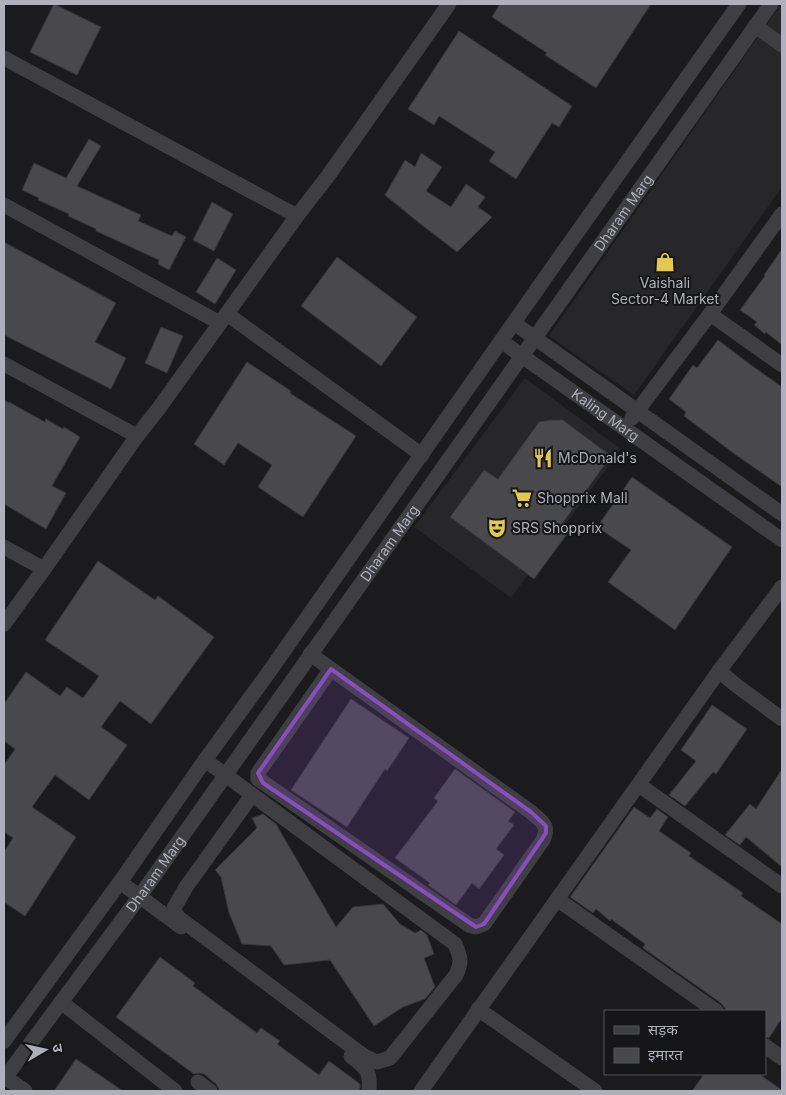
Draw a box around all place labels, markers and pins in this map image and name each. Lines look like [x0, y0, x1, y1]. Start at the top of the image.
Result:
shop icon: Vaishali Sector-4 Market [654, 251, 676, 273]
place label: Vaishali Sector-4 Market [611, 274, 720, 307]
restaurant icon: McDonald's [532, 447, 554, 469]
place label: McDonald's [558, 449, 637, 466]
supermarket icon: Shopprix Mall [511, 487, 533, 509]
place label: Shopprix Mall [537, 489, 628, 506]
theatre icon: SRS Shopprix [486, 517, 508, 539]
place label: SRS Shopprix [512, 519, 603, 536]

